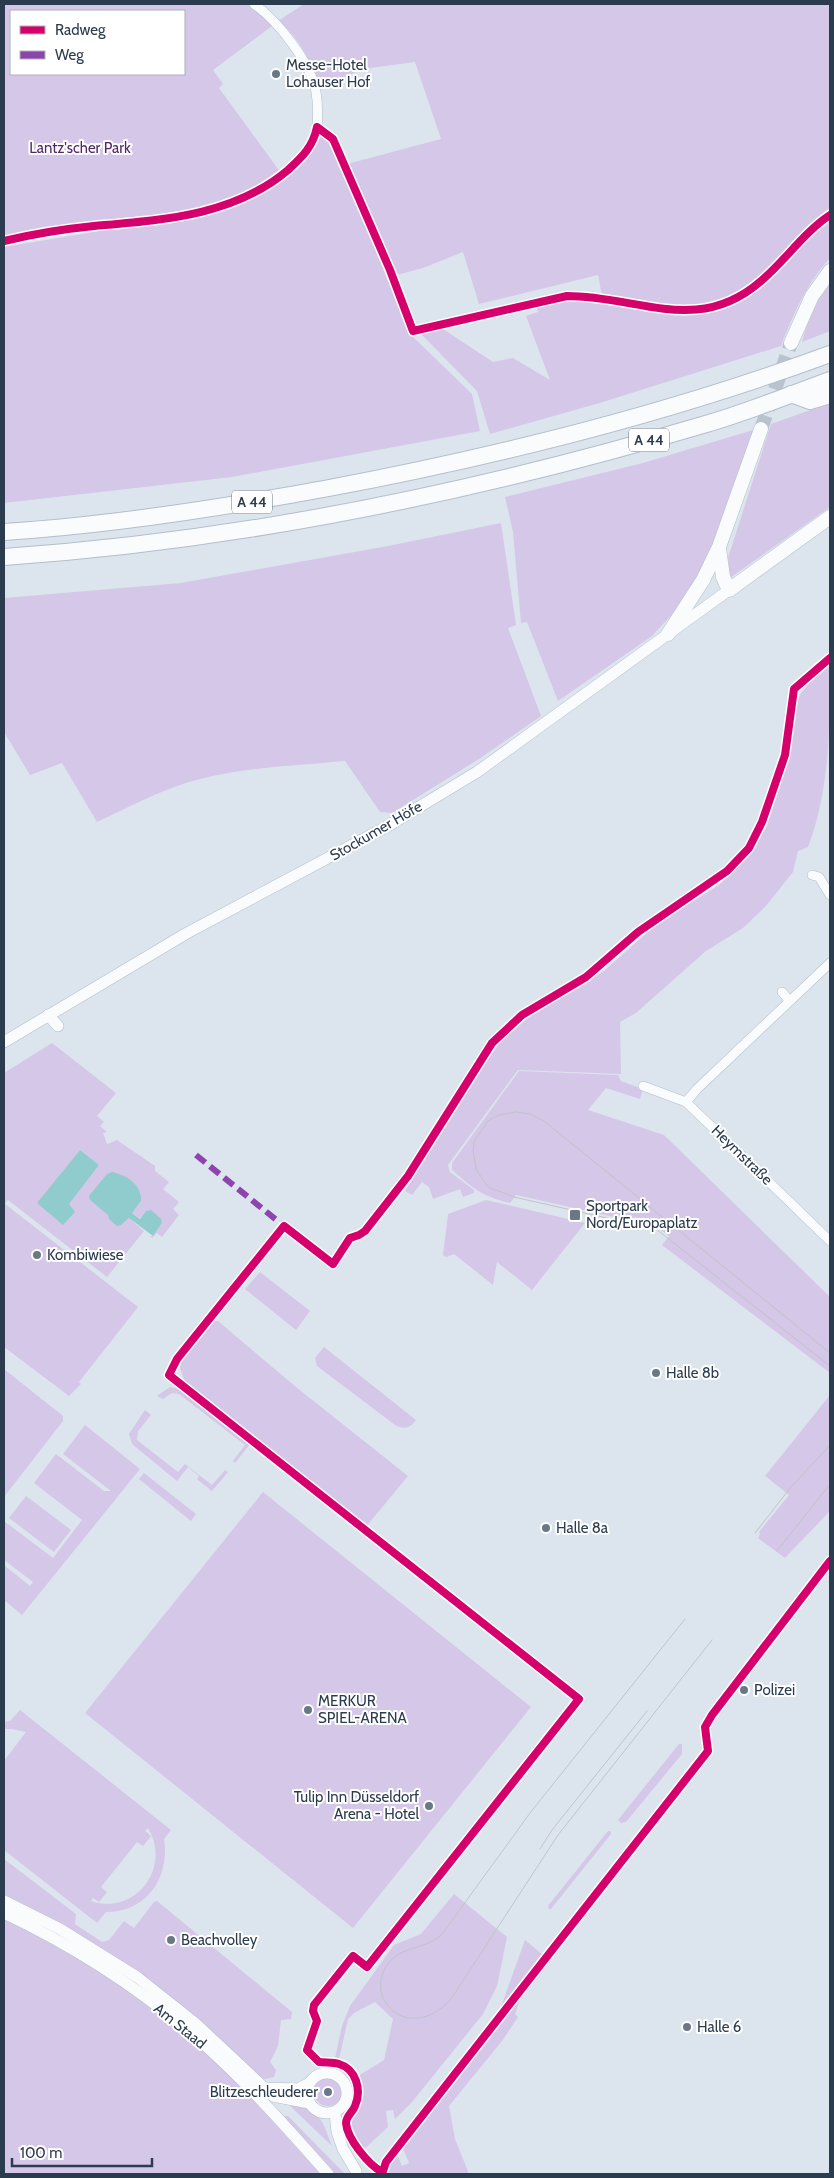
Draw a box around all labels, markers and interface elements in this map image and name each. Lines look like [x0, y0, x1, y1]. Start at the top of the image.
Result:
legend [10, 10, 185, 75]
text: Radweg [55, 21, 106, 39]
text: Weg [55, 46, 84, 64]
place label: Messe-Hotel Lohauser Hof [286, 56, 370, 91]
marker: Messe-Hotel Lohauser Hof [270, 68, 282, 80]
park label: Lantz'scher Park [29, 139, 131, 157]
road number: A 44 [629, 428, 669, 452]
road number: A 44 [232, 491, 272, 514]
street label: Stockumer Höfe [327, 797, 425, 865]
street label: Heymstraße [708, 1121, 777, 1189]
place label: Sportpark Nord/Europaplatz [586, 1197, 698, 1232]
marker: Sportpark Nord/Europaplatz [568, 1208, 582, 1222]
place label: Kombiwiese [47, 1246, 124, 1264]
marker: Kombiwiese [31, 1249, 43, 1261]
place label: Halle 8b [666, 1364, 719, 1382]
marker: Halle 8b [650, 1367, 662, 1379]
place label: Halle 8a [556, 1519, 609, 1537]
marker: Halle 8a [540, 1522, 552, 1534]
place label: Polizei [754, 1681, 795, 1699]
marker: Polizei [738, 1684, 750, 1696]
place label: MERKUR SPIEL-ARENA [318, 1692, 408, 1727]
marker: MERKUR SPIEL-ARENA [302, 1704, 314, 1716]
place label: Tulip Inn Düsseldorf Arena - Hotel [294, 1788, 419, 1823]
marker: Tulip Inn Düsseldorf Arena - Hotel [423, 1800, 435, 1812]
place label: Beachvolley [181, 1931, 258, 1949]
marker: Beachvolley [165, 1934, 177, 1946]
street label: Am Staad [150, 1999, 210, 2053]
place label: Halle 6 [697, 2018, 741, 2036]
marker: Halle 6 [681, 2021, 693, 2033]
place label: Blitzeschleuderer [210, 2083, 318, 2101]
marker: Blitzeschleuderer [322, 2086, 334, 2098]
scale bar [12, 2136, 152, 2168]
text: 100 m [20, 2144, 62, 2162]

